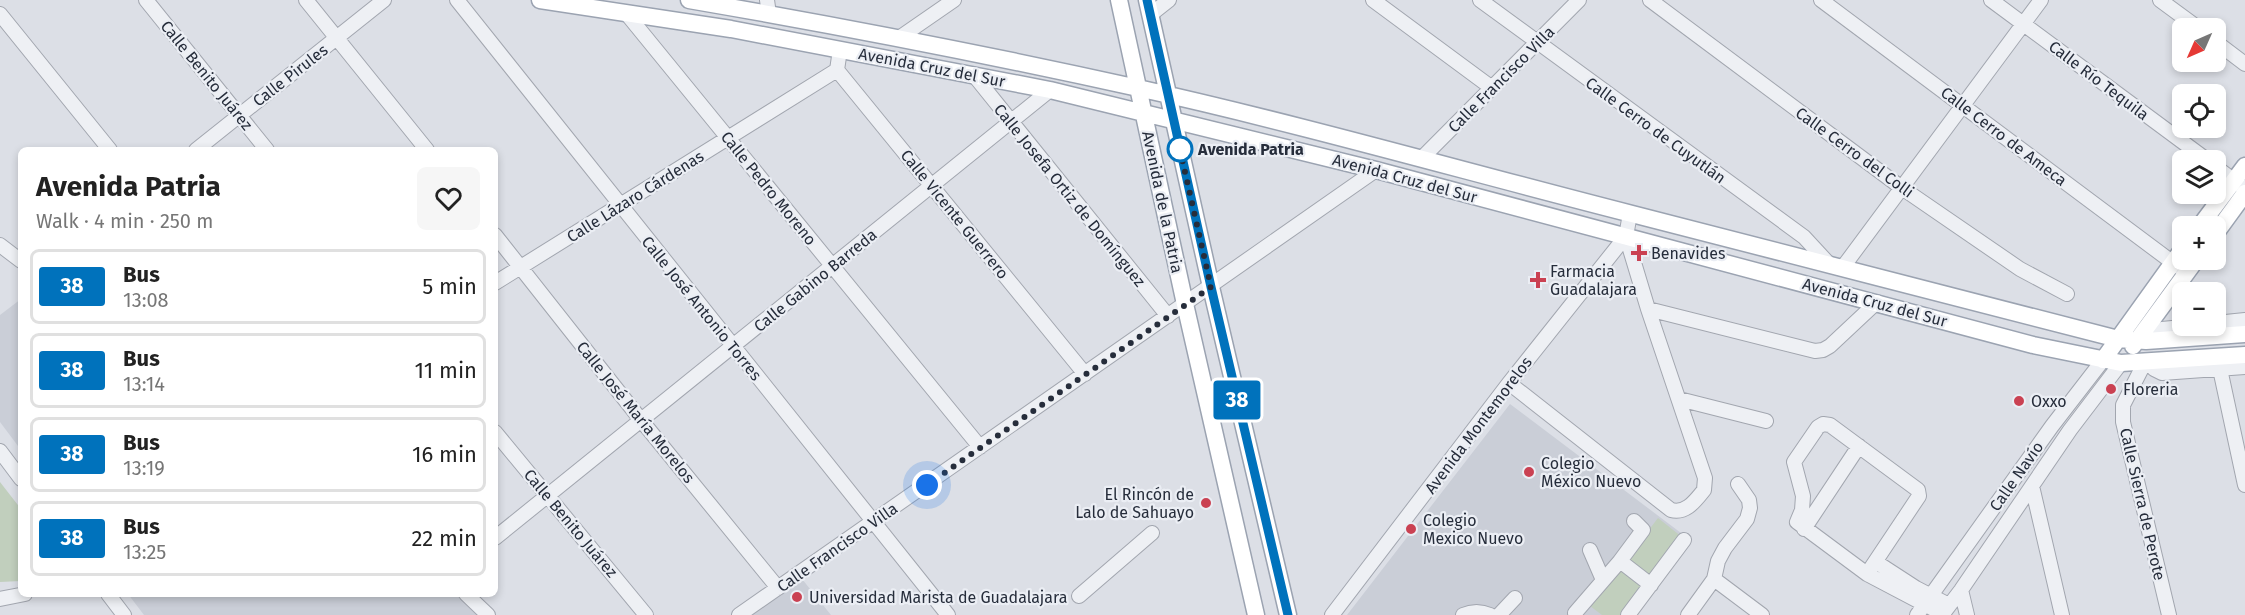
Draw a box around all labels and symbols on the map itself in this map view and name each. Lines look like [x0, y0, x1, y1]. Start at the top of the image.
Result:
street label: Calle Benito Juárez [157, 17, 257, 134]
north arrow [2172, 18, 2226, 72]
street label: Calle Francisco Villa [1444, 22, 1558, 136]
street label: Calle Río Tequila [2045, 37, 2152, 124]
street label: Calle Pirules [249, 40, 332, 110]
street label: Avenida Cruz del Sur [857, 44, 1008, 91]
street label: Calle Cerro de Cuyutlán [1582, 73, 1729, 188]
street label: Calle Cerro de Ameca [1937, 83, 2070, 190]
street label: Calle Josefa Ortiz de Domínguez [990, 100, 1149, 291]
street label: Calle Cerro del Colli [1792, 103, 1918, 202]
street label: Calle Pedro Moreno [717, 128, 820, 249]
street label: Avenida de la Patria [1138, 129, 1187, 275]
marker: Avenida Patria [1167, 136, 1193, 162]
place label: Avenida Patria [1197, 140, 1304, 159]
street label: Calle Vicente Guerrero [897, 146, 1013, 283]
street label: Calle Lázaro Cárdenas [563, 147, 707, 246]
street label: Avenida Cruz del Sur [1330, 150, 1480, 207]
street label: Calle Gabino Barreda [750, 225, 881, 336]
street label: Calle José Antonio Torres [638, 232, 766, 384]
place label: Benavides [1651, 244, 1725, 263]
marker: Benavides [1632, 246, 1646, 260]
place label: Farmacia Guadalajara [1550, 262, 1637, 299]
marker: Farmacia Guadalajara [1531, 273, 1545, 287]
street label: Avenida Cruz del Sur [1800, 274, 1950, 331]
street label: Calle José María Morelos [573, 338, 699, 487]
street label: Avenida Montemorelos [1421, 353, 1536, 497]
line badge: 38 [1210, 380, 1264, 420]
place label: Floreria [2123, 380, 2178, 399]
marker: Floreria [2104, 382, 2118, 396]
place label: Oxxo [2031, 392, 2067, 411]
marker: Oxxo [2012, 394, 2026, 408]
street label: Calle Sierra de Perote [2116, 426, 2169, 582]
street label: Calle Navío [1985, 438, 2047, 515]
place label: Colegio México Nuevo [1541, 454, 1641, 491]
street label: Calle Benito Juárez [520, 465, 621, 581]
marker: Colegio México Nuevo [1522, 465, 1536, 479]
your location [912, 470, 942, 500]
place label: El Rincón de Lalo de Sahuayo [1075, 485, 1194, 522]
marker: El Rincón de Lalo de Sahuayo [1199, 496, 1213, 510]
street label: Calle Francisco Villa [773, 499, 901, 596]
place label: Colegio Mexico Nuevo [1423, 511, 1523, 548]
marker: Colegio Mexico Nuevo [1404, 522, 1418, 536]
place label: Universidad Marista de Guadalajara [809, 588, 1067, 607]
marker: Universidad Marista de Guadalajara [790, 590, 804, 604]

